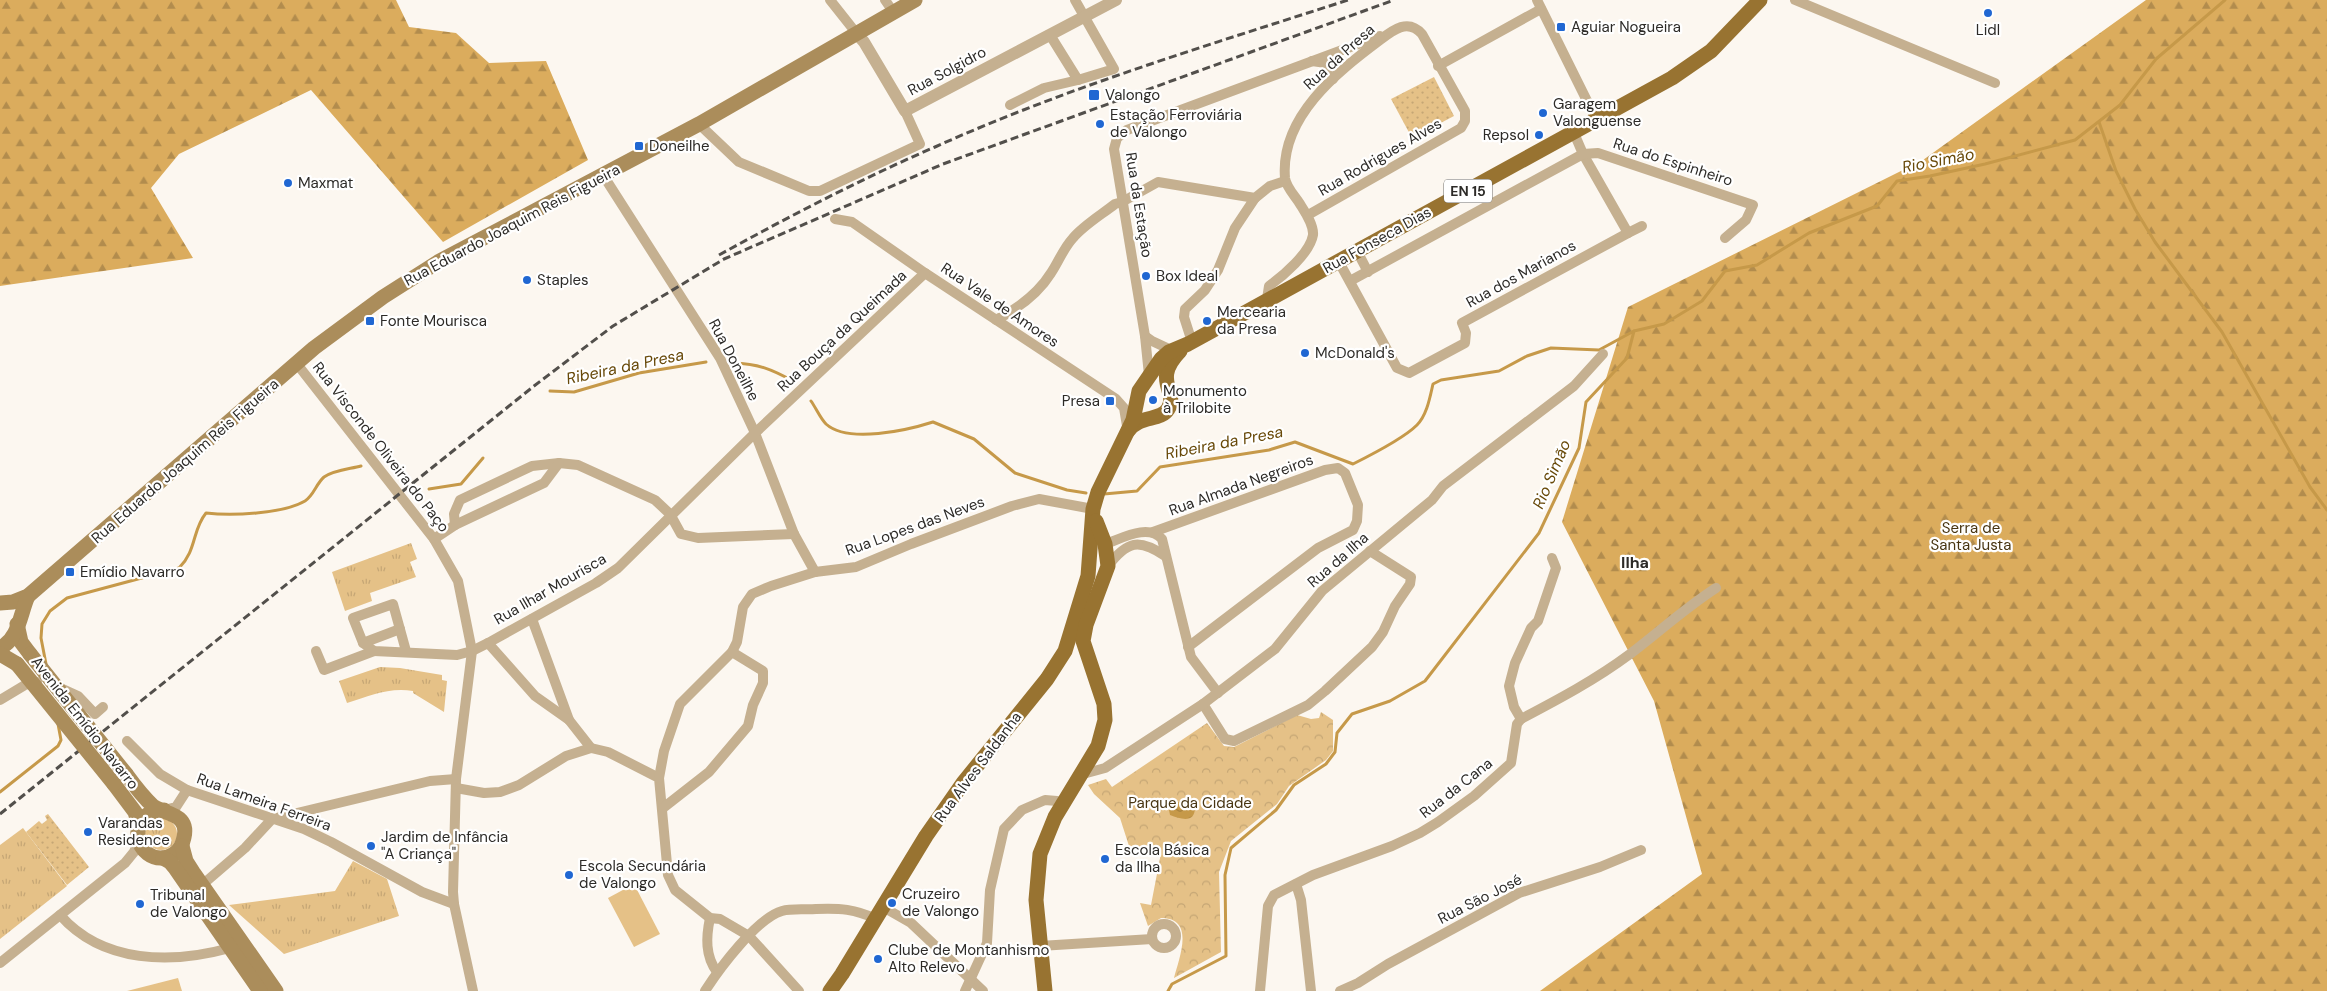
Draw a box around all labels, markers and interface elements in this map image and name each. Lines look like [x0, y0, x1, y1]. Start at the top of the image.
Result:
marker: Lidl [1982, 7, 1994, 19]
place label: Aguiar Nogueira [1571, 17, 1681, 37]
street label: Rua da Presa [1299, 20, 1379, 94]
place label: Lidl [1976, 20, 2000, 40]
marker: Aguiar Nogueira [1555, 21, 1567, 33]
street label: Rua Solgidro [904, 42, 990, 100]
place label: Valongo [1105, 85, 1160, 105]
marker: Valongo [1087, 88, 1101, 102]
place label: Garagem Valonguense [1553, 94, 1641, 131]
place label: Estação Ferroviária de Valongo [1110, 105, 1242, 142]
marker: Garagem Valonguense [1537, 107, 1549, 119]
street label: Rua Rodrigues Alves [1315, 113, 1445, 201]
marker: Estação Ferroviária de Valongo [1094, 118, 1106, 130]
place label: Repsol [1483, 125, 1529, 145]
marker: Repsol [1533, 129, 1545, 141]
street label: Rua do Espinheiro [1611, 133, 1735, 191]
place label: Doneilhe [649, 136, 709, 156]
marker: Doneilhe [633, 140, 645, 152]
water label: Rio Simão [1900, 143, 1976, 178]
street label: Rua da Estação [1121, 151, 1157, 259]
street label: Rua Eduardo Joaquim Reis Figueira [401, 159, 623, 291]
place label: Maxmat [298, 173, 354, 193]
marker: Maxmat [282, 177, 294, 189]
road number: EN 15 [1444, 180, 1492, 202]
street label: Rua Fonseca Dias [1319, 202, 1435, 278]
street label: Rua dos Marianos [1463, 236, 1579, 312]
street label: Rua Vale de Amores [937, 258, 1063, 352]
street label: Rua Bouça da Queimada [773, 266, 911, 396]
place label: Box Ideal [1156, 266, 1218, 286]
place label: Staples [537, 270, 589, 290]
marker: Box Ideal [1140, 270, 1152, 282]
marker: Staples [521, 274, 533, 286]
place label: Mercearia da Presa [1217, 302, 1286, 339]
place label: Fonte Mourisca [380, 311, 487, 331]
marker: Fonte Mourisca [364, 315, 376, 327]
marker: Mercearia da Presa [1201, 315, 1213, 327]
street label: Rua Doneilhe [704, 316, 764, 404]
place label: McDonald's [1315, 343, 1395, 363]
water label: Ribeira da Presa [564, 344, 686, 389]
marker: McDonald's [1299, 347, 1311, 359]
street label: Rua Visconde Oliveira do Paço [308, 358, 454, 536]
street label: Rua Eduardo Joaquim Reis Figueira [87, 374, 283, 548]
place label: Monumento à Trilobite [1163, 381, 1247, 418]
place label: Presa [1062, 391, 1100, 411]
marker: Monumento à Trilobite [1147, 394, 1159, 406]
marker: Presa [1104, 395, 1116, 407]
water label: Ribeira da Presa [1163, 421, 1285, 464]
water label: Rio Simão [1528, 436, 1575, 512]
street label: Rua Almada Negreiros [1166, 450, 1316, 520]
street label: Rua Lopes das Neves [843, 491, 987, 561]
park label: Serra de Santa Justa [1931, 518, 2011, 555]
street label: Rua da Ilha [1303, 528, 1373, 592]
street label: Rua Ilhar Mourisca [490, 549, 610, 629]
district label: Ilha [1621, 552, 1649, 573]
place label: Emídio Navarro [80, 562, 185, 582]
marker: Emídio Navarro [64, 566, 76, 578]
street label: Avenida Emídio Navarro [27, 652, 143, 794]
street label: Rua Alves Saldanha [930, 708, 1026, 826]
street label: Rua da Cana [1416, 753, 1496, 823]
street label: Rua Lameira Ferreira [194, 768, 334, 836]
park label: Parque da Cidade [1128, 793, 1252, 813]
place label: Varandas Residence [98, 813, 170, 850]
marker: Varandas Residence [82, 826, 94, 838]
place label: Jardim de Infância "A Criança" [381, 827, 508, 864]
marker: Jardim de Infância "A Criança" [365, 840, 377, 852]
place label: Escola Básica da Ilha [1115, 840, 1209, 877]
marker: Escola Básica da Ilha [1099, 853, 1111, 865]
place label: Escola Secundária de Valongo [579, 856, 706, 893]
marker: Escola Secundária de Valongo [563, 869, 575, 881]
street label: Rua São José [1435, 869, 1525, 929]
place label: Cruzeiro de Valongo [902, 884, 979, 921]
place label: Tribunal de Valongo [150, 885, 227, 922]
marker: Cruzeiro de Valongo [886, 897, 898, 909]
marker: Tribunal de Valongo [134, 898, 146, 910]
place label: Clube de Montanhismo Alto Relevo [888, 940, 1049, 977]
marker: Clube de Montanhismo Alto Relevo [872, 953, 884, 965]

